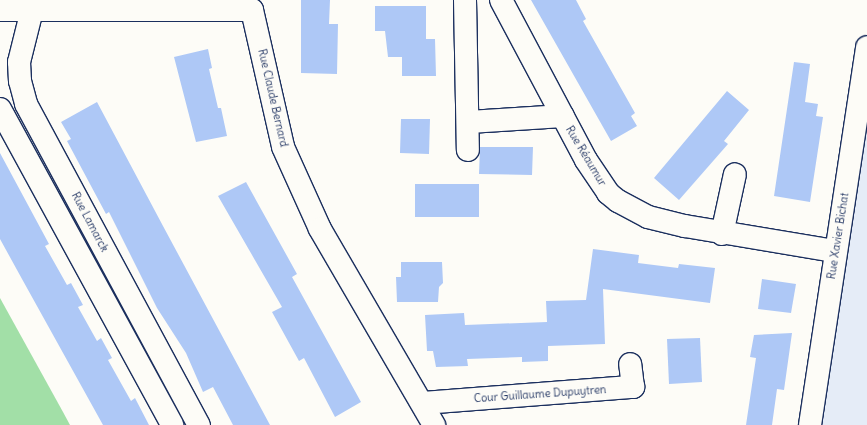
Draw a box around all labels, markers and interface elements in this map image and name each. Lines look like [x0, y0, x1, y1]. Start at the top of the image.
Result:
street label: Rue Claude Bernard [255, 48, 291, 148]
street label: Rue Réaumur [563, 124, 609, 188]
street label: Rue Lamarck [69, 190, 111, 254]
street label: Rue Xavier Bichat [825, 192, 851, 280]
street label: Cour Guillaume Dupuytren [473, 383, 607, 405]

